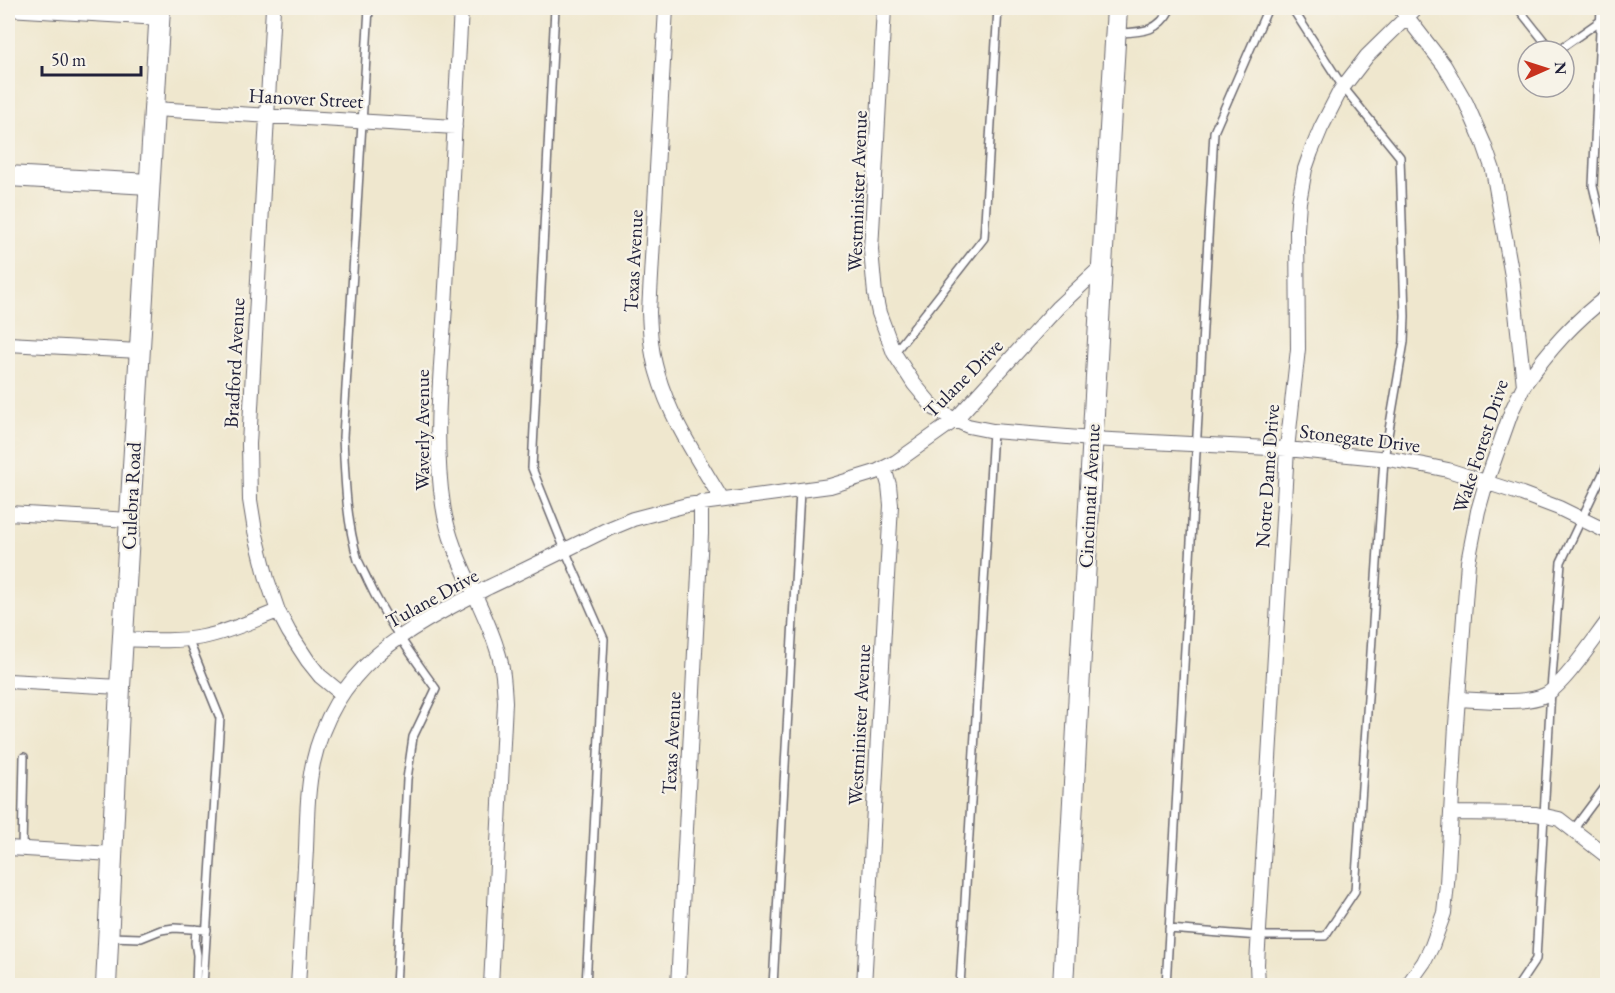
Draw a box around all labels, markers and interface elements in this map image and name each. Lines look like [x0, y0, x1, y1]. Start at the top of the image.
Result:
scale bar [42, 39, 141, 77]
north arrow [1516, 39, 1576, 99]
text: 50 m [51, 48, 86, 71]
text: N [1550, 61, 1571, 75]
street label: Hanover Street [248, 82, 365, 114]
street label: Westminister Avenue [841, 110, 873, 272]
street label: Texas Avenue [617, 209, 649, 313]
street label: Bradford Avenue [218, 297, 250, 429]
street label: Tulane Drive [918, 333, 1008, 423]
street label: Waverly Avenue [409, 369, 435, 491]
street label: Wake Forest Drive [1446, 376, 1514, 516]
street label: Notre Dame Drive [1249, 403, 1285, 549]
street label: Stonegate Drive [1298, 418, 1422, 458]
street label: Cincinnati Avenue [1072, 423, 1106, 569]
street label: Culebra Road [115, 440, 147, 551]
street label: Tulane Drive [381, 562, 483, 634]
street label: Westminister Avenue [842, 644, 876, 806]
street label: Texas Avenue [655, 691, 687, 795]

